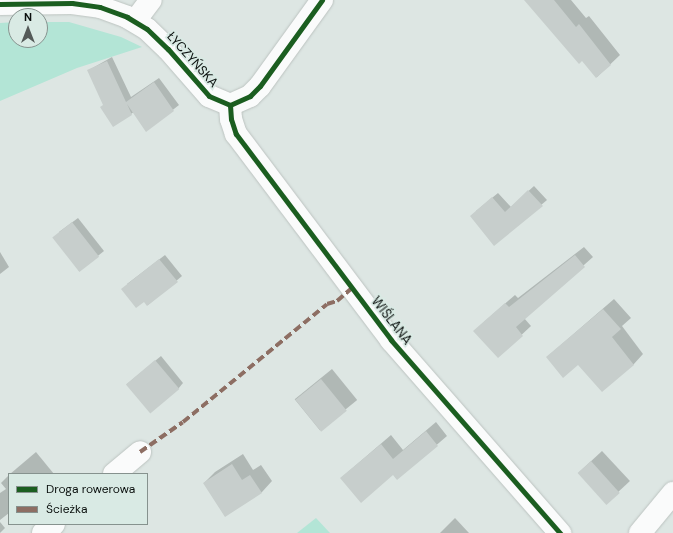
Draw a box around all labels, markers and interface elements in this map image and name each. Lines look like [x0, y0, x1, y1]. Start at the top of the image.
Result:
north arrow [8, 8, 48, 48]
text: N [24, 10, 32, 24]
street label: ŁYCZYŃSKA [163, 29, 221, 91]
street label: WIŚLANA [368, 294, 414, 348]
legend [8, 473, 148, 525]
text: Droga rowerowa [46, 481, 135, 497]
text: Ścieżka [46, 501, 88, 517]

